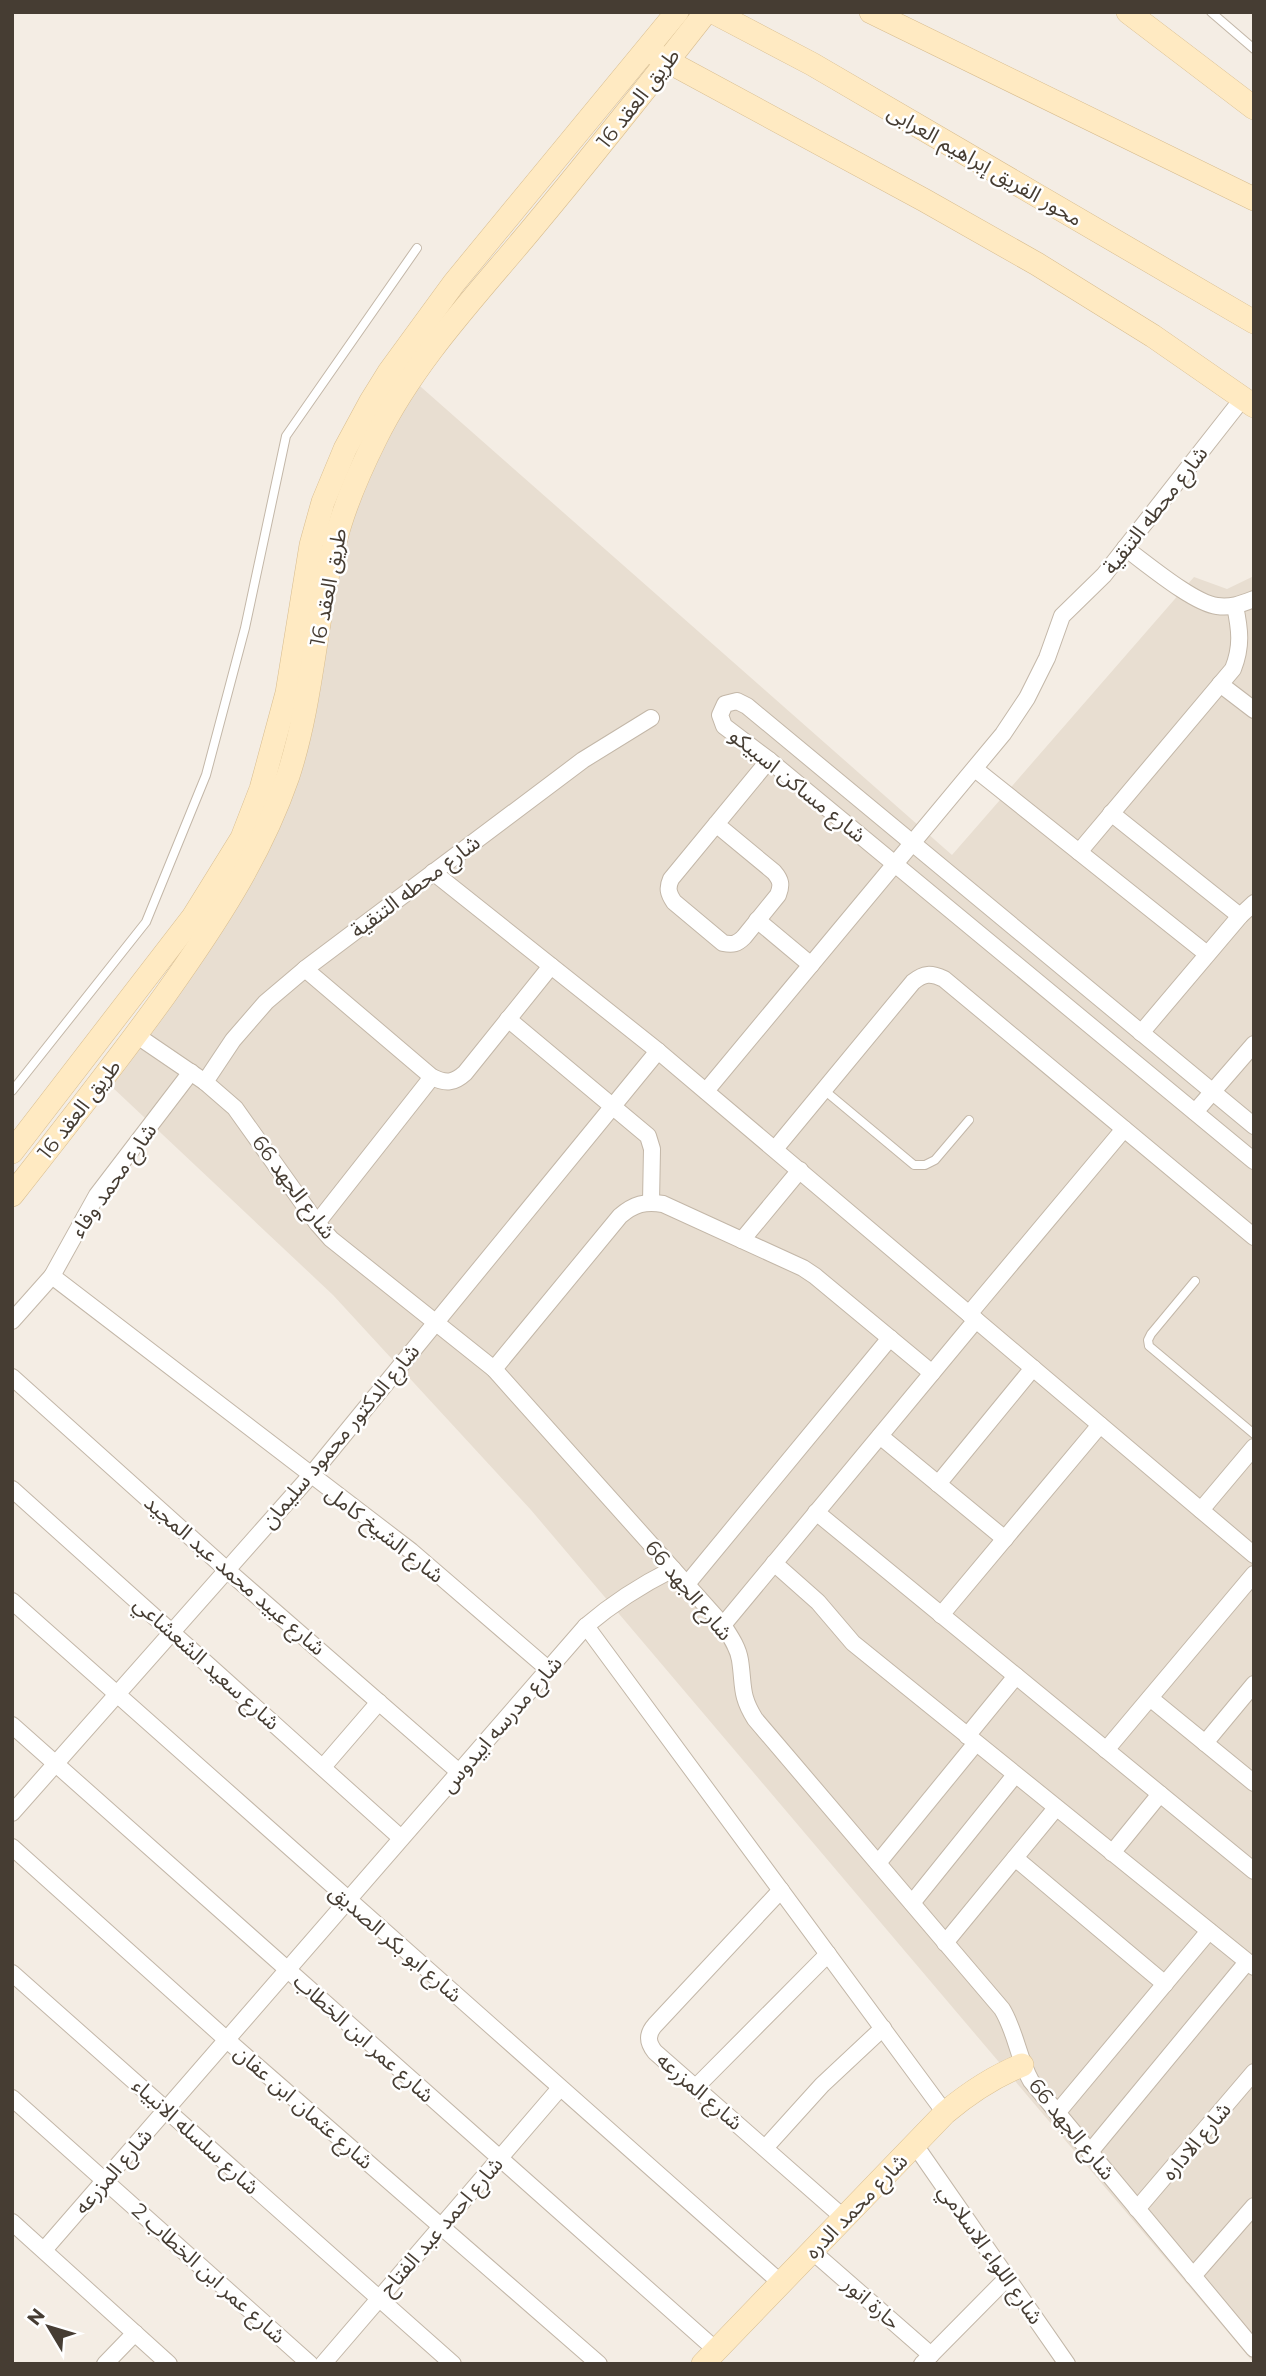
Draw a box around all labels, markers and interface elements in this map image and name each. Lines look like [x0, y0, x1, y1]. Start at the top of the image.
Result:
street label: طريق العقد 16 [591, 43, 685, 153]
street label: محور الفريق إبراهيم العرابى [882, 99, 1087, 234]
street label: شارع محطه التنقية [1097, 441, 1215, 581]
street label: طريق العقد 16 [304, 526, 353, 648]
street label: شارع مساكن اسبيكو [723, 722, 871, 850]
street label: شارع محطه التنقية [345, 829, 486, 945]
street label: طريق العقد 16 [32, 1054, 126, 1164]
street label: شارع محمد وفاء [65, 1118, 164, 1243]
street label: شارع الجهد 66 [245, 1130, 341, 1246]
street label: شارع الدكتور محمود سليمان [256, 1339, 427, 1535]
street label: شارع الشيخ كامل [319, 1480, 449, 1590]
street label: شارع عبيد محمد عبد المجيد [138, 1490, 330, 1663]
street label: شارع الجهد 66 [638, 1535, 738, 1647]
street label: شارع سعيد الشعشاعي [126, 1591, 285, 1738]
street label: شارع مدرسه ابيدوس [435, 1651, 569, 1799]
street label: شارع ابو بكر الصديق [323, 1879, 467, 2010]
street label: شارع عمر ابن الخطاب [287, 1968, 439, 2110]
street label: شارع عثمان ابن عفان [227, 2040, 379, 2176]
street label: شارع المزرعه [650, 2047, 748, 2137]
street label: شارع سلسله الانبياء [126, 2073, 264, 2202]
street label: شارع الجهد 66 [1021, 2073, 1120, 2187]
street label: شارع الاداره [1156, 2097, 1238, 2187]
street label: شارع المزرعه [69, 2123, 159, 2221]
street label: شارع محمد الدره [800, 2148, 915, 2266]
street label: شارع احمد عبد الفتاح [374, 2152, 510, 2302]
street label: شارع اللواء الاسلامي [930, 2179, 1049, 2331]
street label: شارع عمر ابن الخطاب 2 [125, 2198, 291, 2351]
street label: حارة انور [838, 2271, 906, 2335]
north arrow [14, 2292, 84, 2362]
text: N [22, 2304, 50, 2330]

